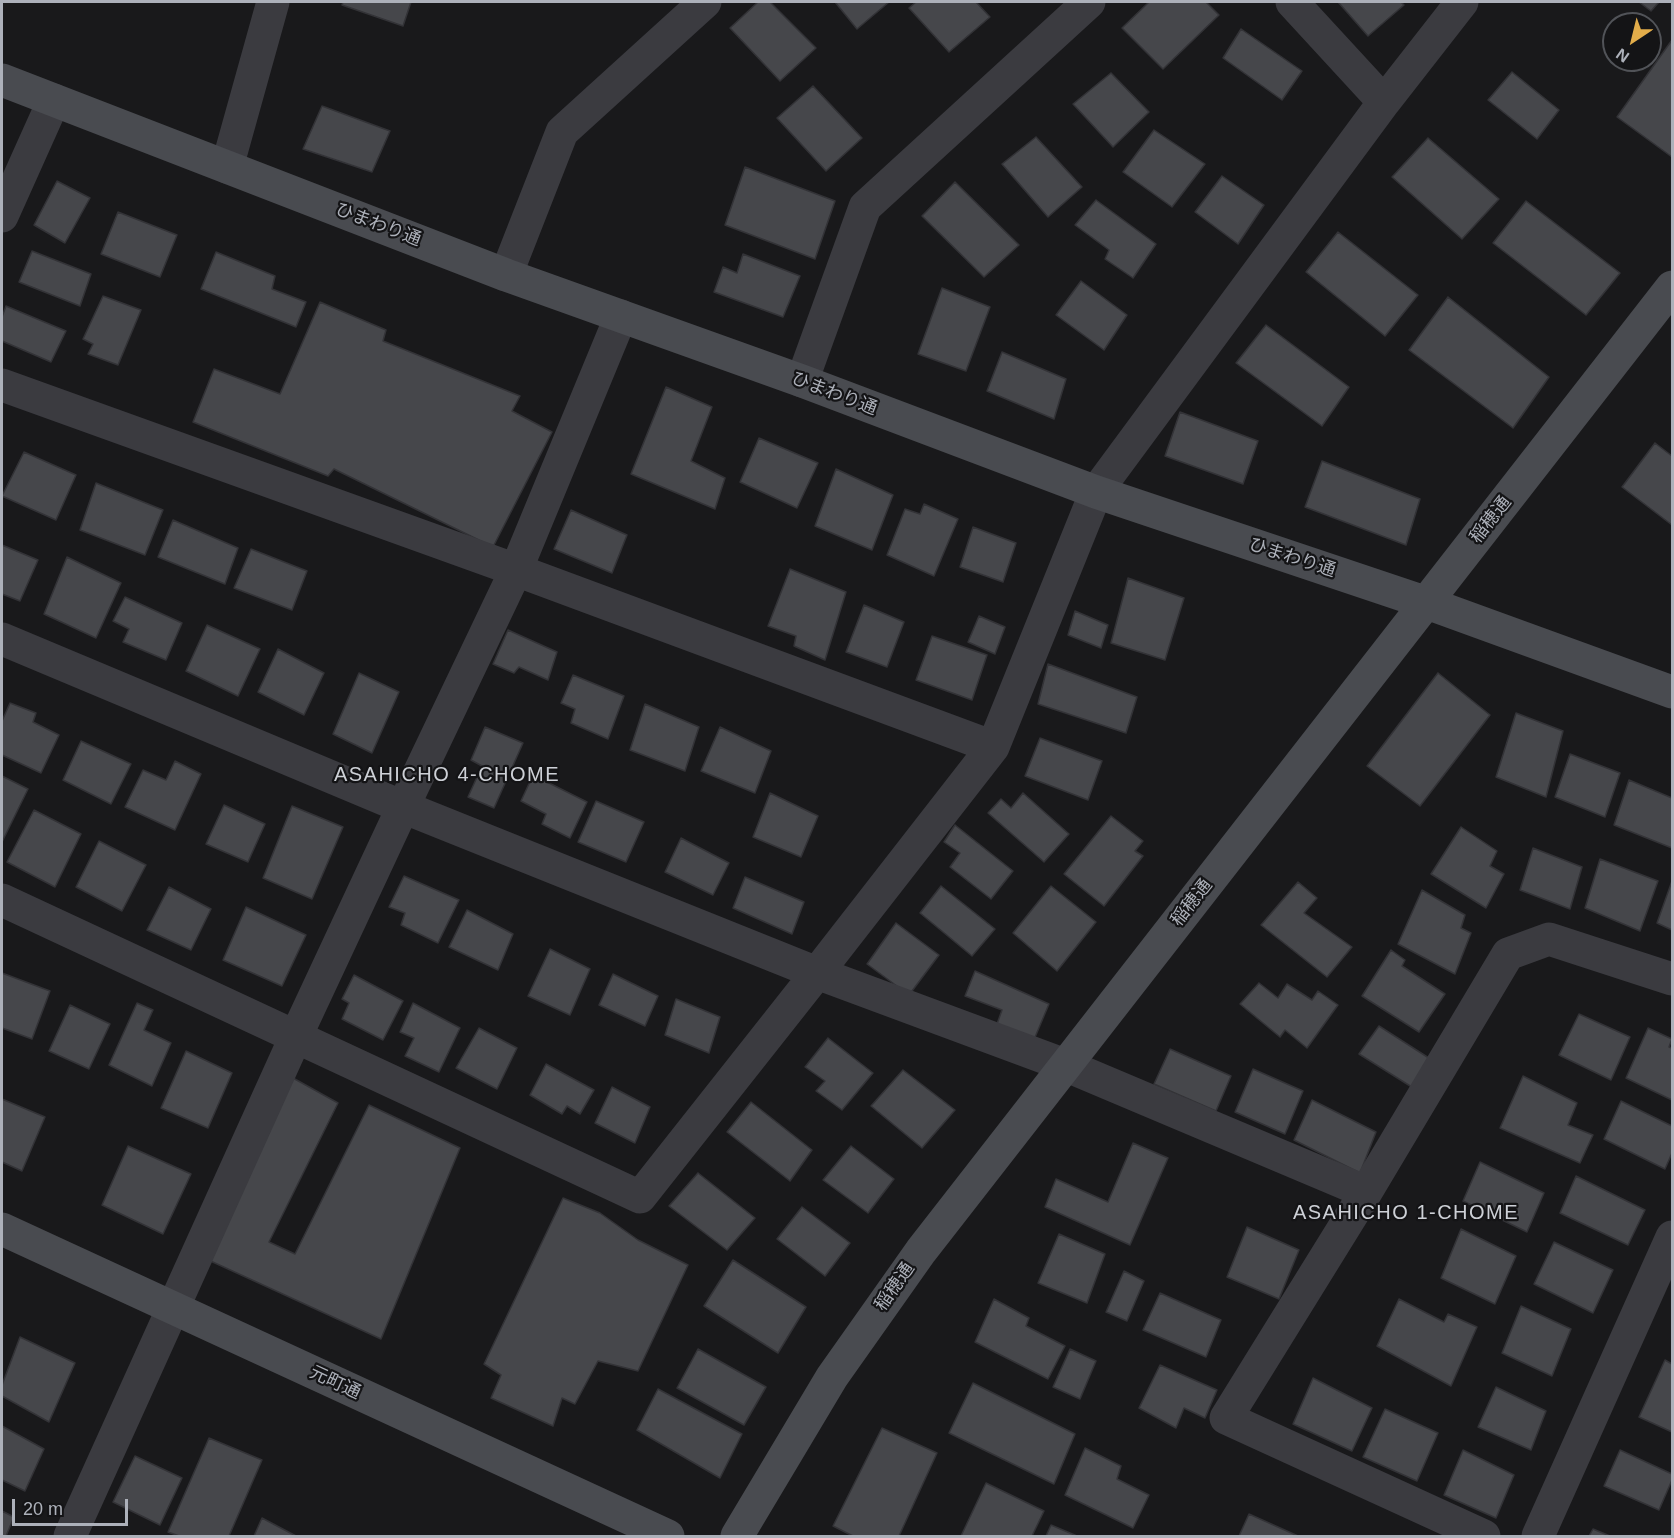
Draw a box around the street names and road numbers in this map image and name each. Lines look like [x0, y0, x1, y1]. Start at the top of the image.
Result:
street label: ひまわり通 [332, 199, 424, 251]
street label: ひまわり通 [788, 368, 880, 420]
street label: 稲穂通 [1466, 492, 1516, 548]
street label: ひまわり通 [1246, 534, 1338, 582]
street label: 稲穂通 [1167, 875, 1217, 931]
street label: 稲穂通 [871, 1259, 919, 1315]
street label: 元町通 [306, 1362, 364, 1404]

